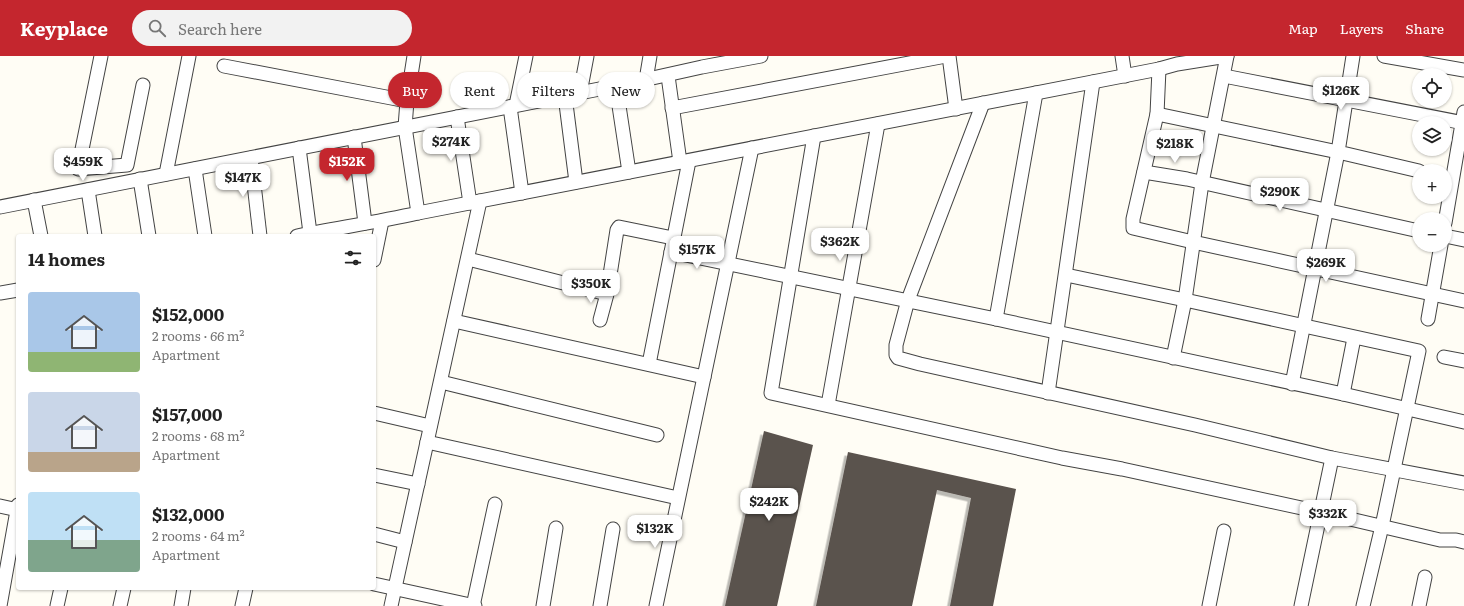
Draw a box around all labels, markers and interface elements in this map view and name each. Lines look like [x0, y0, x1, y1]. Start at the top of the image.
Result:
search box [132, 10, 412, 46]
text: Keyplace [20, 14, 108, 42]
icon: search [146, 17, 168, 39]
text: Search here [178, 17, 262, 40]
text: Map [1288, 18, 1318, 38]
text: Layers [1340, 18, 1383, 38]
text: Share [1405, 18, 1444, 38]
map controls [1412, 68, 1452, 252]
button: locate [1412, 68, 1452, 108]
chip: Buy [388, 72, 442, 108]
chip: Rent [450, 72, 509, 108]
chip: Filters [517, 72, 589, 108]
chip: New [597, 72, 655, 108]
pin: $126K [1313, 77, 1369, 111]
text: $126K [1322, 80, 1360, 99]
button: layers [1412, 116, 1452, 156]
pin: $274K [423, 128, 479, 162]
pin: $218K [1147, 130, 1203, 164]
text: $274K [432, 131, 470, 150]
text: $218K [1156, 133, 1194, 152]
pin: $459K [55, 148, 111, 182]
pin: $152K [319, 148, 375, 182]
text: $459K [63, 151, 103, 170]
text: $152K [328, 151, 366, 170]
pin: $147K [215, 164, 271, 198]
button: + [1412, 164, 1452, 204]
text: $147K [224, 167, 262, 186]
pin: $290K [1252, 178, 1308, 212]
text: $290K [1260, 181, 1300, 200]
button: − [1412, 212, 1452, 252]
pin: $362K [812, 228, 868, 262]
text: $362K [820, 231, 860, 250]
pin: $157K [669, 236, 725, 270]
text: $157K [678, 239, 716, 258]
text: 14 homes [28, 246, 105, 271]
icon: filters [342, 247, 364, 269]
pin: $269K [1298, 249, 1354, 283]
text: $269K [1306, 252, 1346, 271]
pin: $350K [563, 270, 619, 304]
text: $350K [571, 273, 611, 292]
text: $152,000 [152, 301, 224, 326]
icon: home [60, 308, 108, 356]
text: 2 rooms · 66 m² [152, 326, 245, 345]
text: Apartment [152, 345, 220, 364]
text: $157,000 [152, 401, 223, 426]
icon: home [60, 408, 108, 456]
text: 2 rooms · 68 m² [152, 426, 245, 445]
text: Apartment [152, 445, 220, 464]
pin: $242K [741, 488, 797, 522]
text: $242K [749, 491, 789, 510]
pin: $332K [1300, 500, 1356, 534]
text: $132,000 [152, 501, 224, 526]
text: $332K [1309, 503, 1347, 522]
icon: home [60, 508, 108, 556]
pin: $132K [627, 515, 683, 549]
text: $132K [636, 518, 674, 537]
text: 2 rooms · 64 m² [152, 526, 245, 545]
text: Apartment [152, 545, 220, 564]

